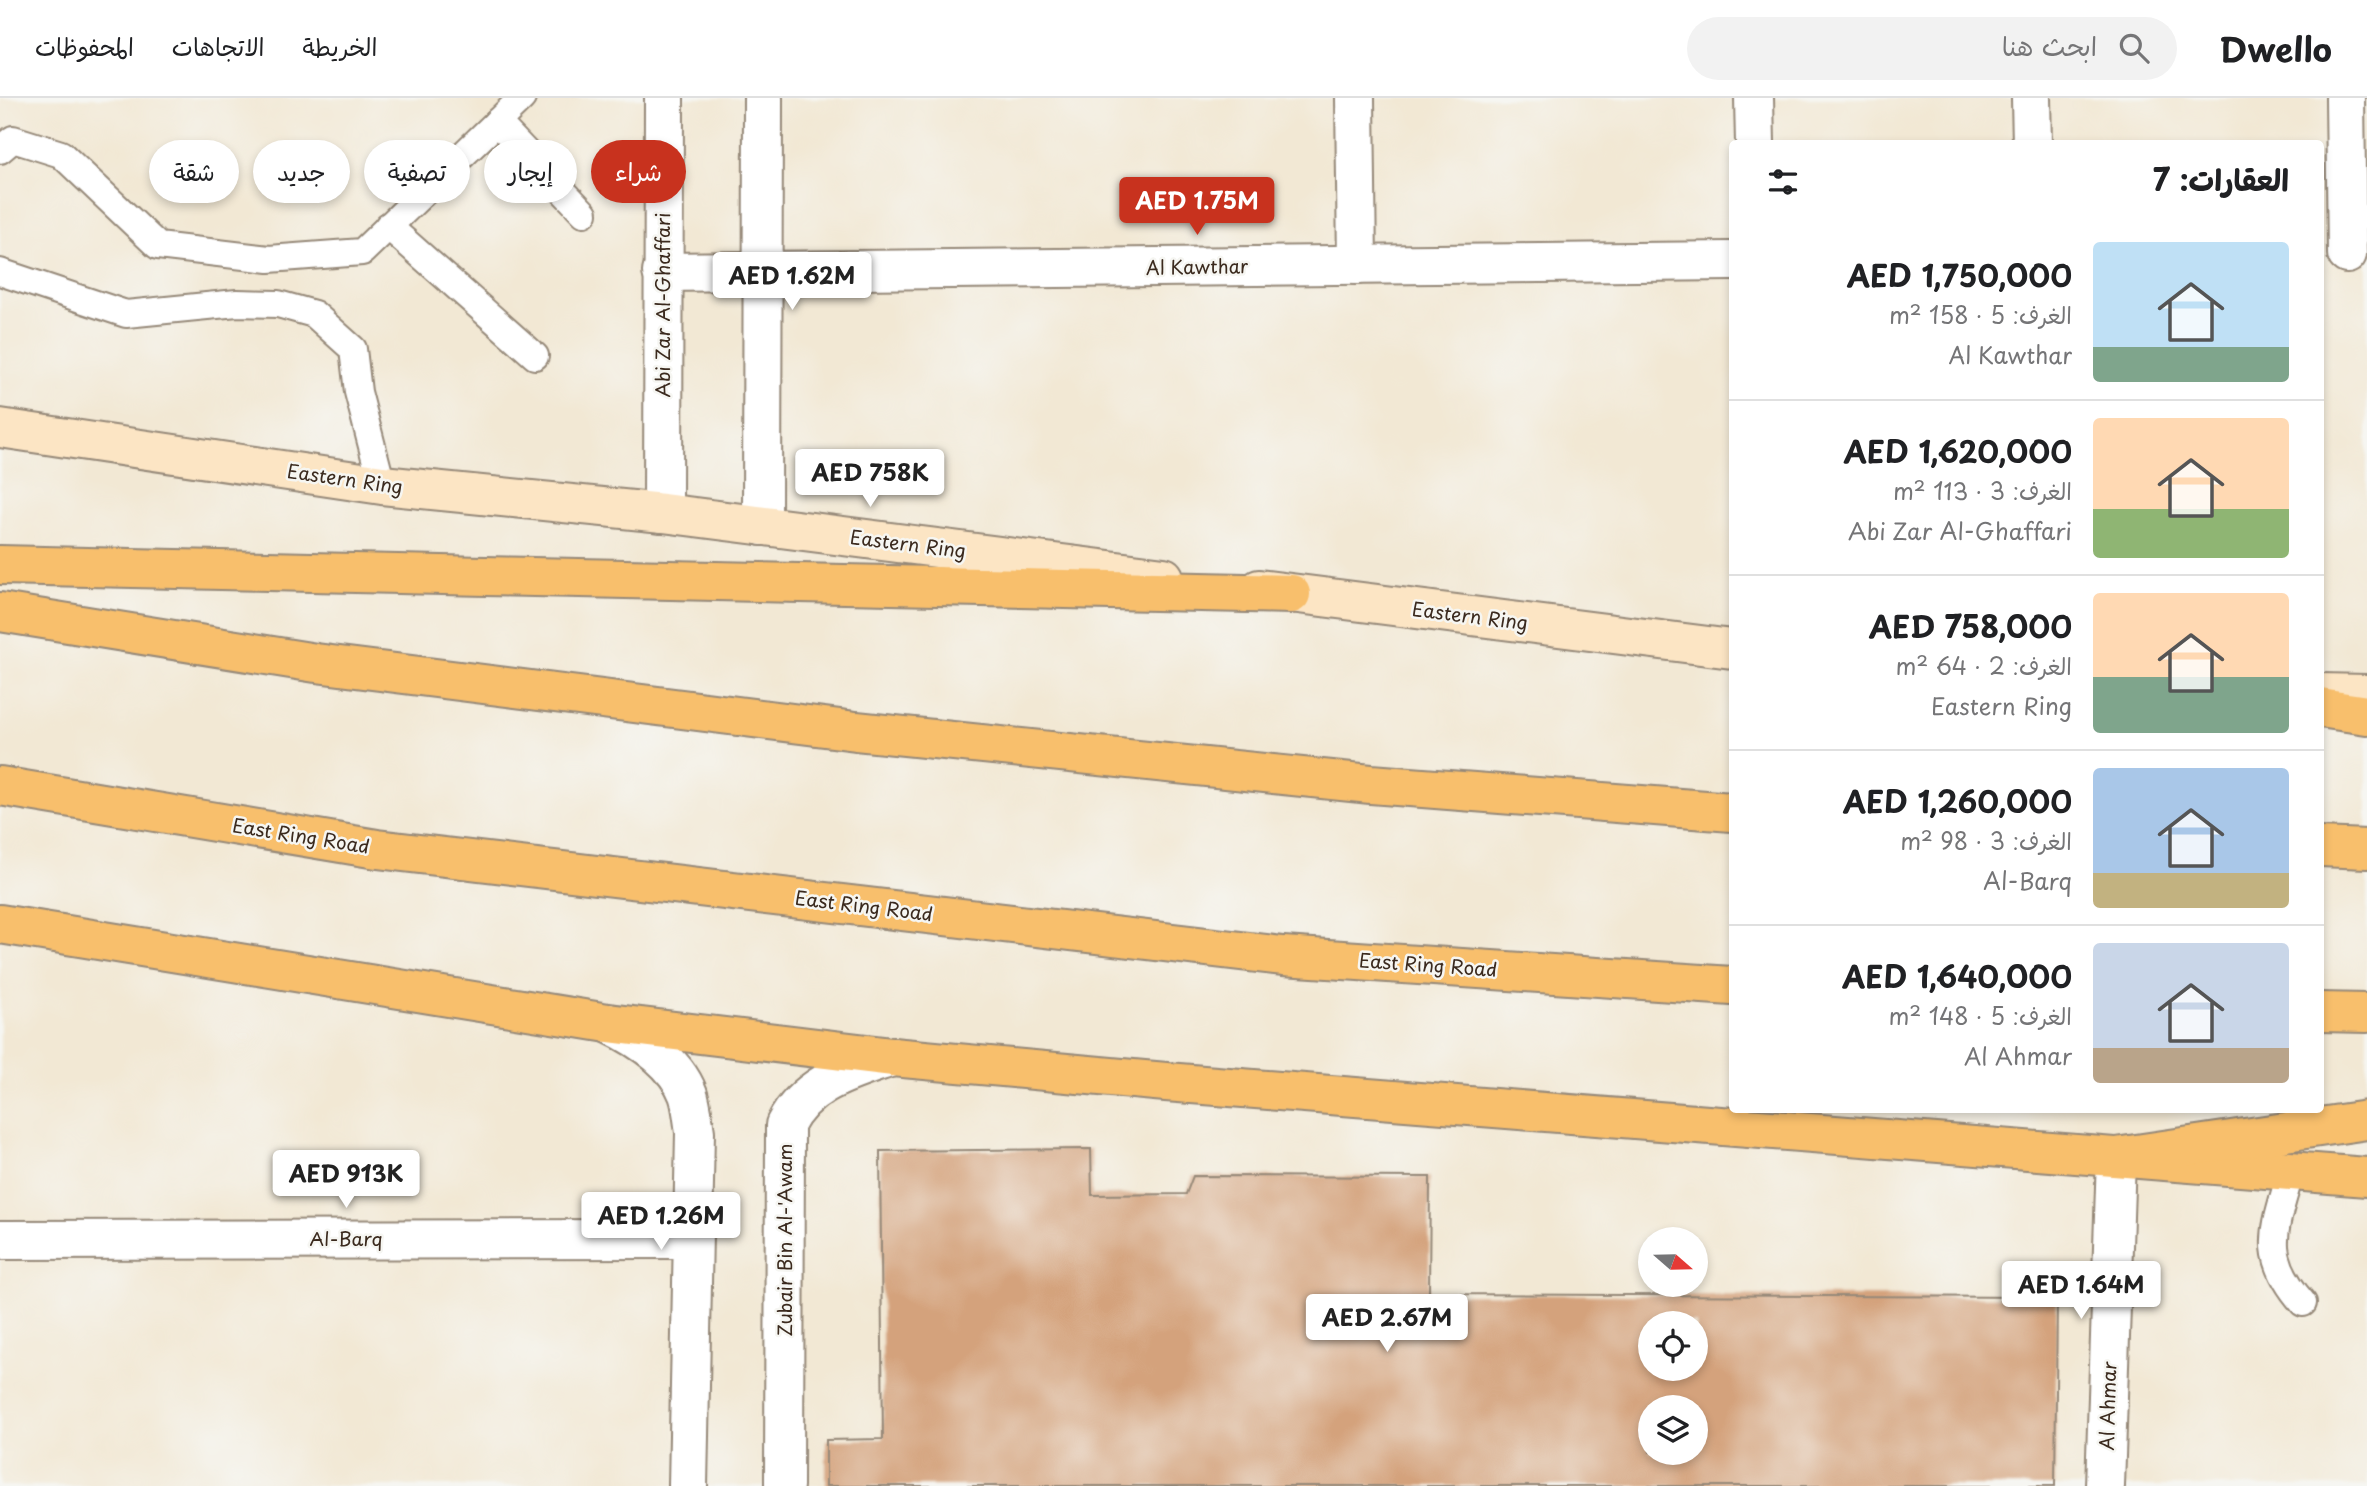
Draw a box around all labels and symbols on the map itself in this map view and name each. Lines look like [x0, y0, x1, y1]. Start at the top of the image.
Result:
pin: AED 1.75M [1117, 178, 1277, 237]
street label: Abi Zar Al-Ghaffari [648, 212, 676, 398]
street label: Al Kawthar [1146, 251, 1249, 281]
pin: AED 1.62M [712, 252, 872, 312]
pin: AED 758K [798, 450, 942, 509]
street label: Eastern Ring [286, 456, 405, 500]
street label: Eastern Ring [849, 522, 968, 564]
street label: Eastern Ring [1411, 594, 1530, 636]
street label: East Ring Road [231, 810, 372, 860]
street label: East Ring Road [794, 883, 935, 927]
street label: East Ring Road [1358, 945, 1498, 983]
street label: Zubair Bin Al-'Awam [770, 1143, 798, 1337]
pin: AED 913K [274, 1150, 418, 1210]
pin: AED 1.26M [581, 1192, 741, 1252]
street label: Al-Barq [309, 1224, 383, 1252]
north arrow [1638, 1227, 1708, 1297]
pin: AED 1.64M [2001, 1262, 2161, 1321]
pin: AED 2.67M [1307, 1294, 1467, 1354]
street label: Al Ahmar [2091, 1360, 2123, 1451]

